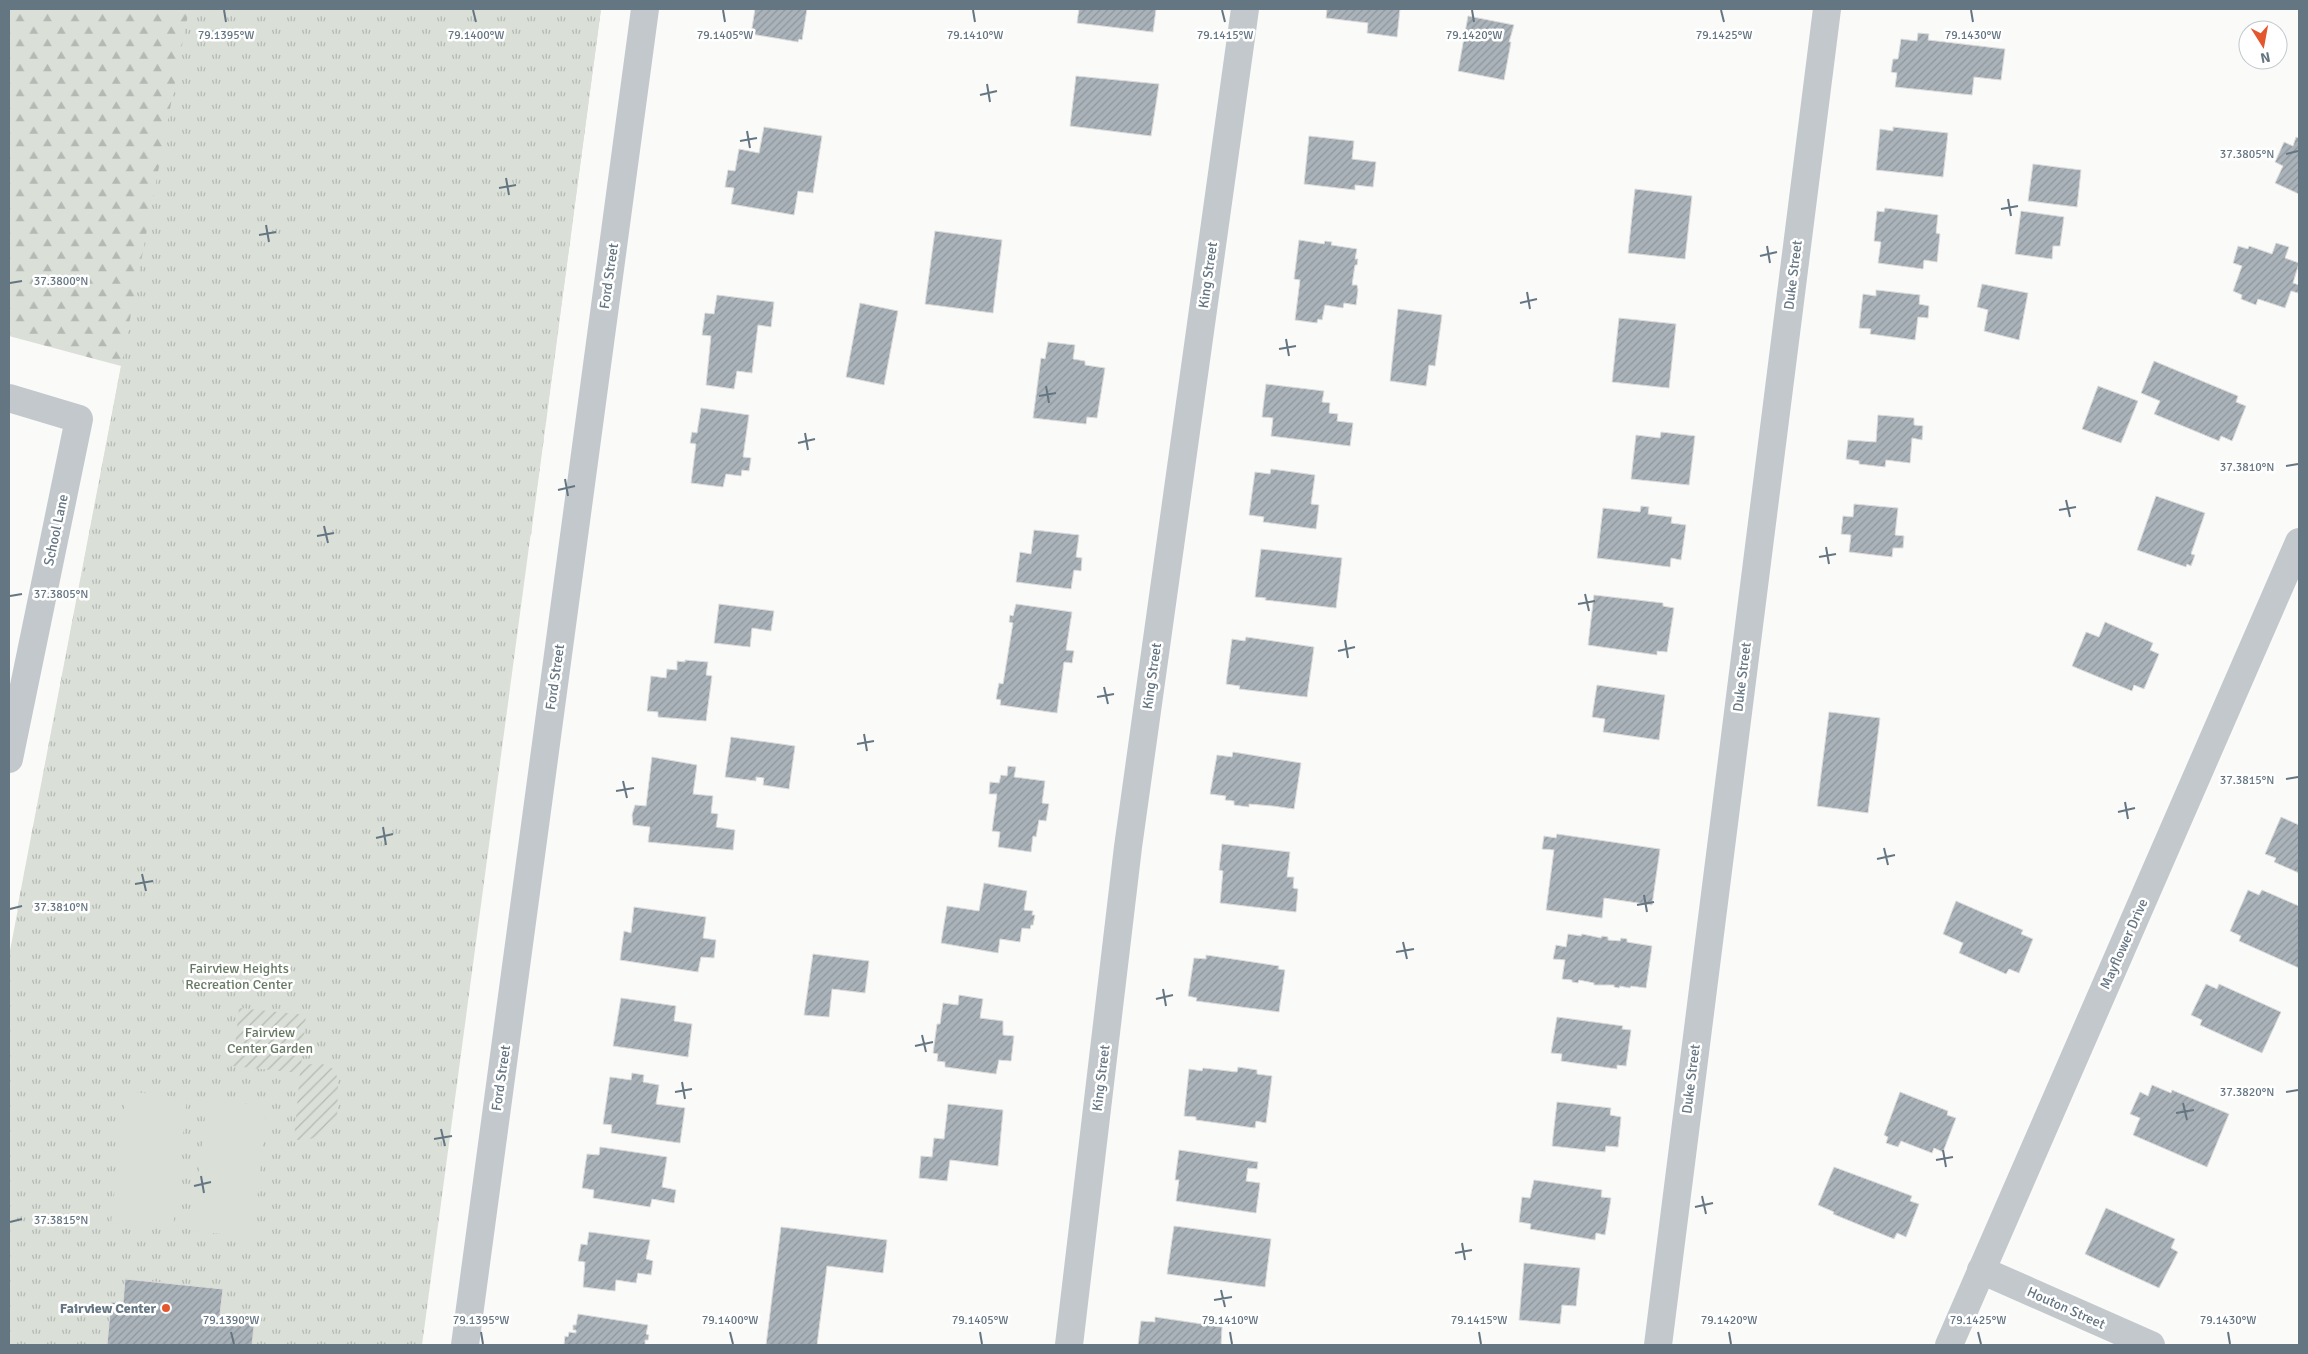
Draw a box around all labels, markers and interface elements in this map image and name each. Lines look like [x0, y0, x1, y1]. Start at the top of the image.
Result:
north arrow [2238, 20, 2288, 70]
text: 79.1395°W [198, 28, 254, 43]
text: 79.1400°W [448, 28, 504, 43]
text: 79.1405°W [697, 28, 753, 43]
text: 79.1410°W [947, 28, 1003, 43]
text: 79.1415°W [1197, 28, 1253, 43]
text: 79.1420°W [1446, 28, 1502, 43]
text: 79.1425°W [1696, 28, 1752, 43]
text: 79.1430°W [1945, 28, 2001, 43]
text: N [2259, 48, 2272, 67]
text: 37.3805°N [2220, 147, 2274, 162]
street label: Duke Street [1780, 239, 1806, 311]
street label: King Street [1195, 241, 1221, 309]
street label: Ford Street [596, 242, 622, 310]
text: 37.3800°N [34, 274, 88, 289]
text: 37.3810°N [2220, 460, 2274, 475]
street label: School Lane [40, 493, 72, 567]
text: 37.3805°N [34, 587, 88, 602]
street label: Duke Street [1729, 641, 1755, 713]
street label: King Street [1139, 642, 1165, 710]
street label: Ford Street [542, 643, 568, 711]
text: 37.3815°N [2220, 773, 2274, 788]
street label: Mayflower Drive [2096, 896, 2152, 992]
text: 37.3810°N [34, 900, 88, 915]
park label: Fairview Heights Recreation Center [185, 960, 294, 993]
park label: Fairview Center Garden [227, 1024, 313, 1057]
street label: Duke Street [1678, 1043, 1704, 1115]
street label: Ford Street [488, 1044, 514, 1112]
street label: King Street [1088, 1044, 1114, 1112]
text: 37.3820°N [2220, 1085, 2274, 1100]
text: 37.3815°N [34, 1213, 88, 1228]
street label: Houton Street [2024, 1283, 2108, 1333]
place label: Fairview Center [60, 1300, 156, 1317]
marker: Fairview Center [160, 1302, 172, 1314]
text: 79.1390°W [203, 1313, 259, 1328]
text: 79.1395°W [453, 1313, 509, 1328]
text: 79.1400°W [702, 1313, 758, 1328]
text: 79.1405°W [952, 1313, 1008, 1328]
text: 79.1410°W [1202, 1313, 1258, 1328]
text: 79.1415°W [1451, 1313, 1507, 1328]
text: 79.1420°W [1701, 1313, 1757, 1328]
text: 79.1425°W [1950, 1313, 2006, 1328]
text: 79.1430°W [2200, 1313, 2256, 1328]

